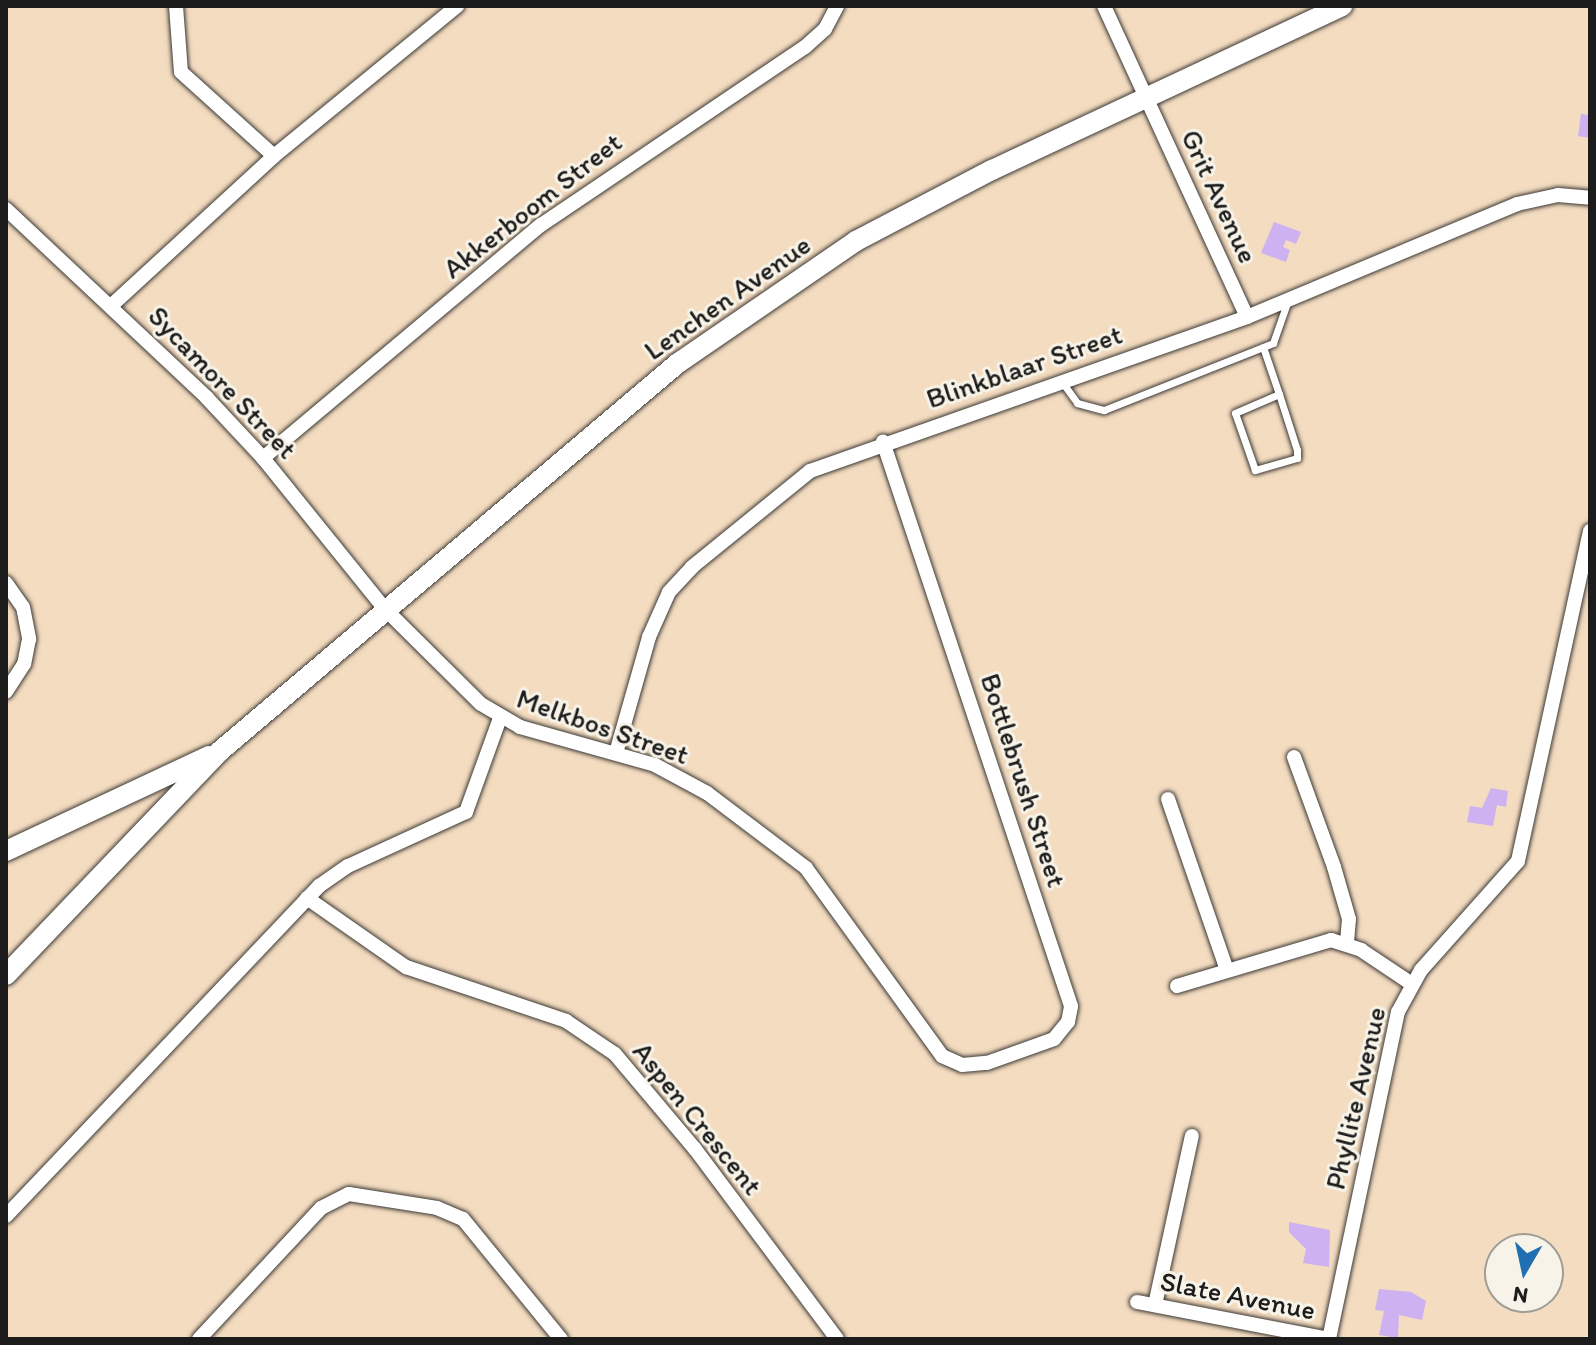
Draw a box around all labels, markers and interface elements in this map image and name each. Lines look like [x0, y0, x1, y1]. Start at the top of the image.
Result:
street label: Akkerboom Street [436, 125, 628, 285]
street label: Grit Avenue [1175, 125, 1265, 267]
street label: Lenchen Avenue [638, 228, 816, 366]
street label: Sycamore Street [142, 299, 304, 465]
street label: Blinkblaar Street [922, 317, 1126, 415]
street label: Bottlebrush Street [974, 669, 1074, 891]
street label: Melkbos Street [513, 681, 693, 771]
street label: Phyllite Avenue [1318, 1004, 1392, 1192]
street label: Aspen Crescent [626, 1035, 770, 1201]
north arrow [1484, 1233, 1564, 1313]
street label: Slate Avenue [1158, 1264, 1318, 1326]
text: N [1511, 1281, 1530, 1310]

